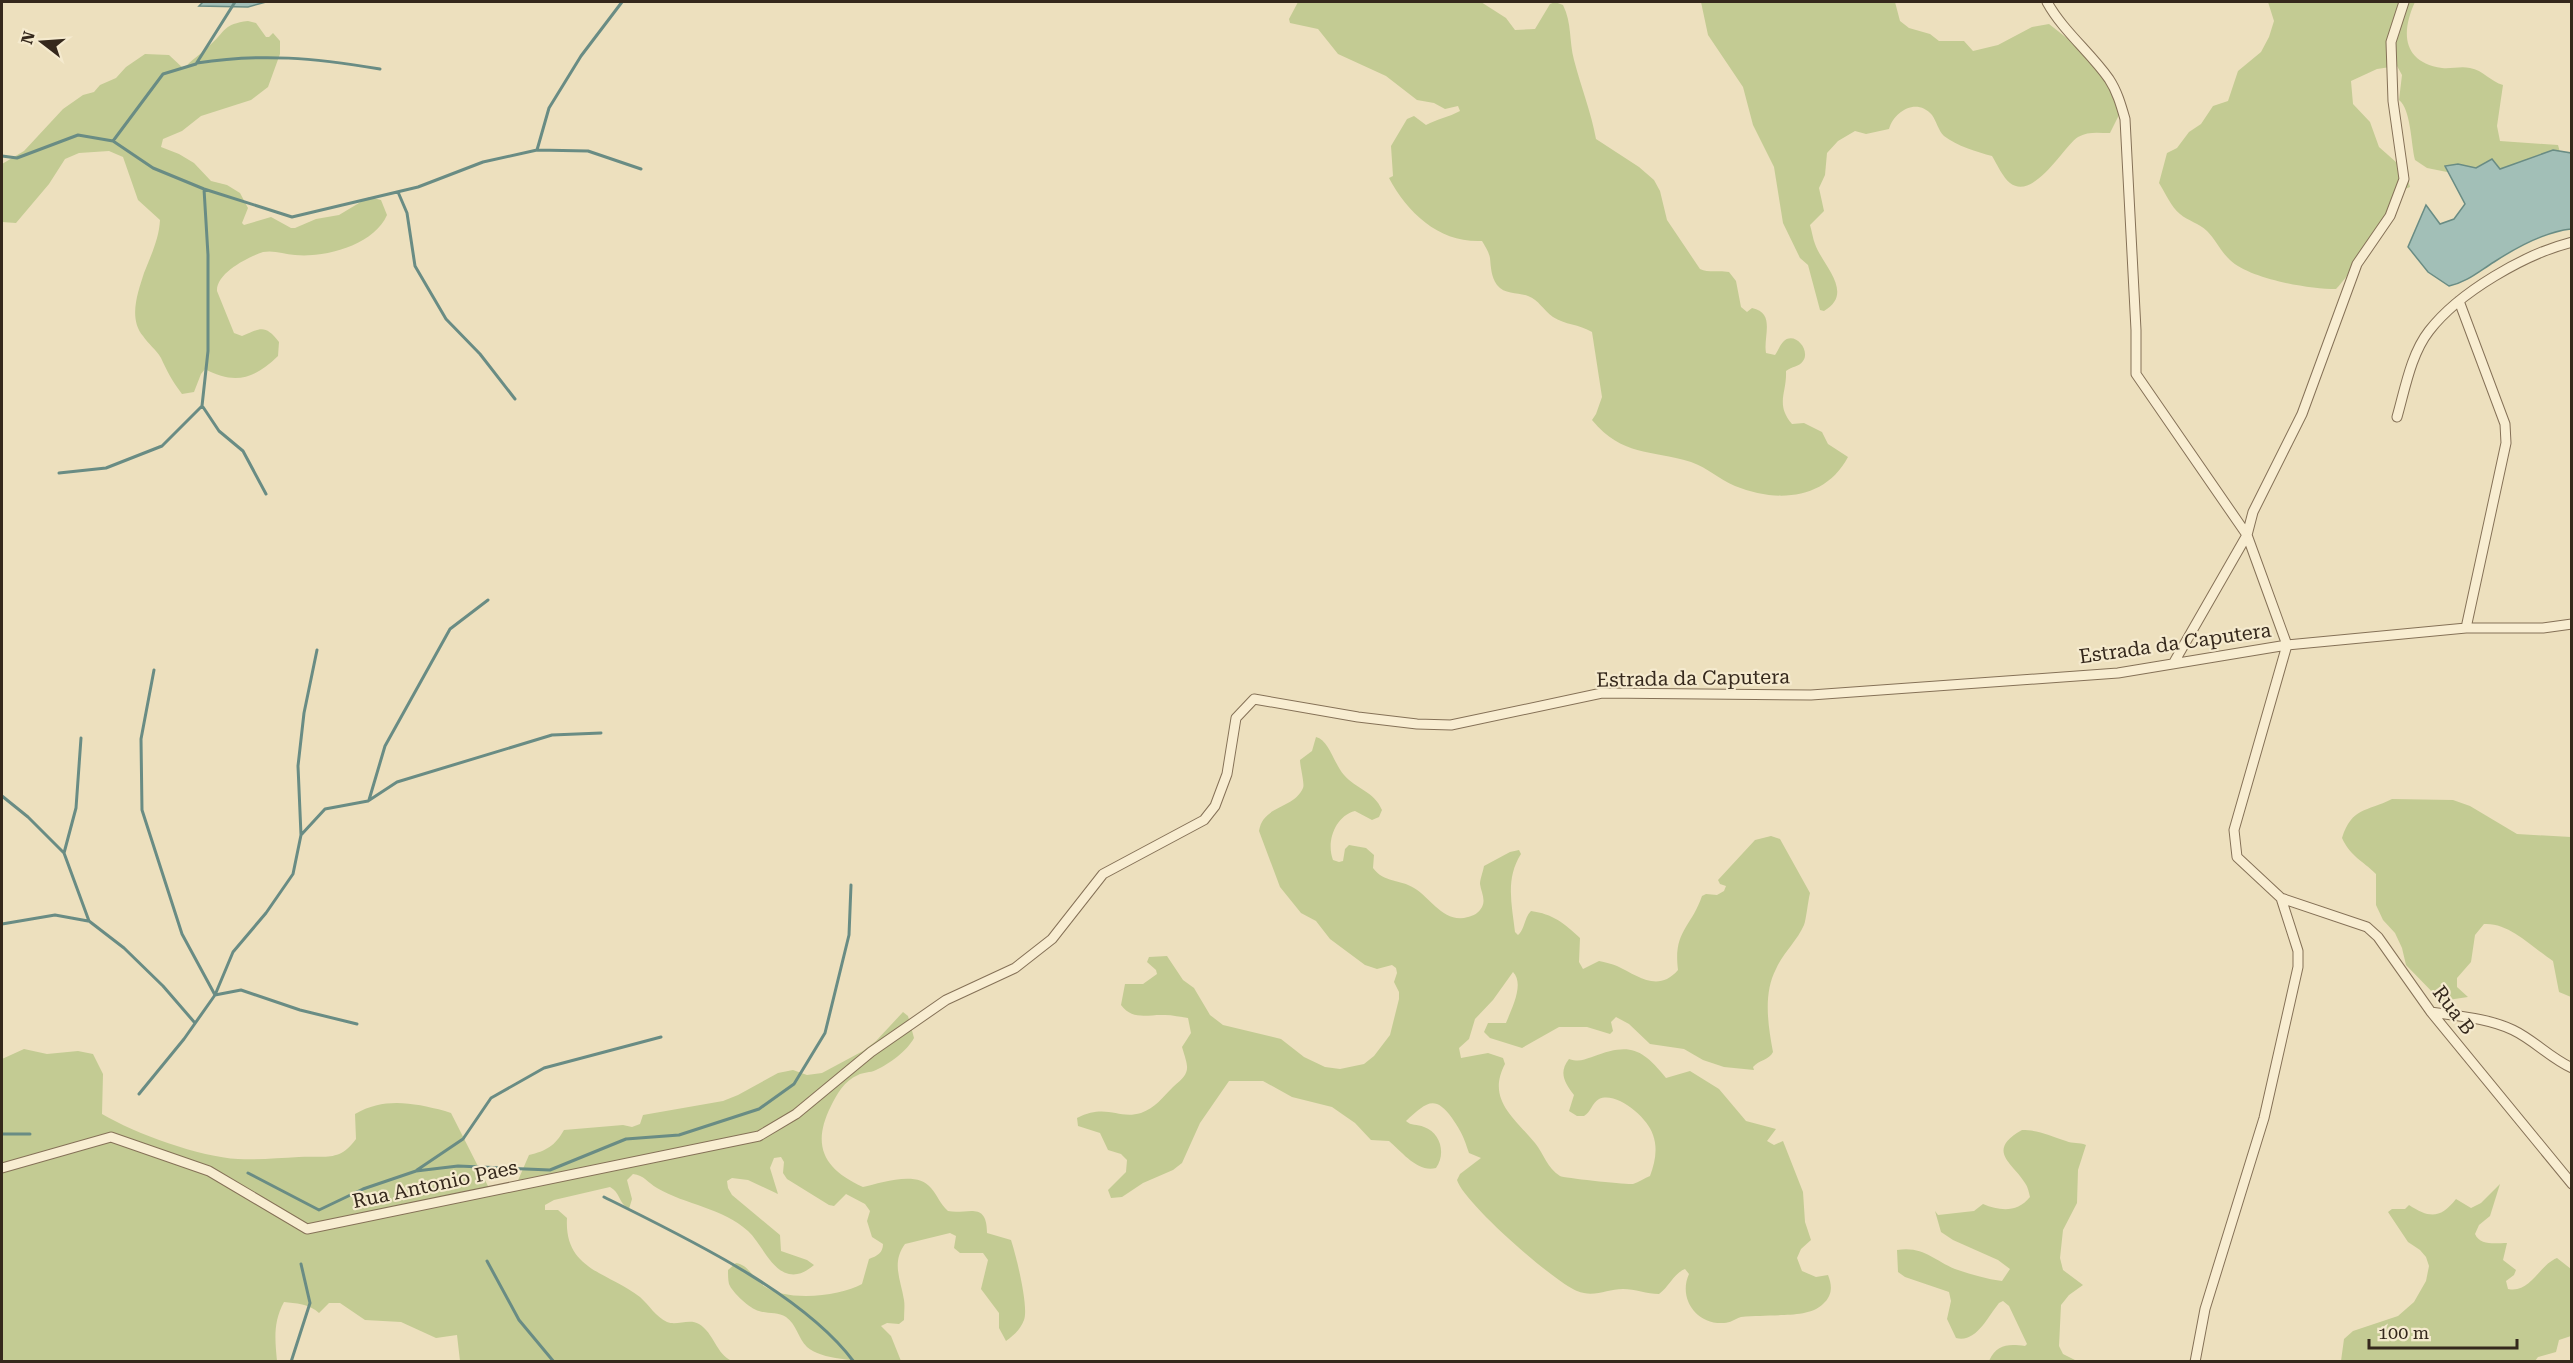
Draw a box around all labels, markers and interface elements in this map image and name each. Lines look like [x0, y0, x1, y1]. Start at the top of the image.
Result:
north arrow [12, 12, 72, 72]
text: N [17, 29, 39, 46]
street label: Estrada da Caputera [2077, 618, 2273, 668]
street label: Estrada da Caputera [1596, 664, 1790, 692]
street label: Rua B [2428, 981, 2480, 1039]
street label: Rua Antonio Paes [350, 1155, 520, 1213]
scale bar [2369, 1312, 2518, 1350]
text: 100 m [2378, 1322, 2429, 1343]

